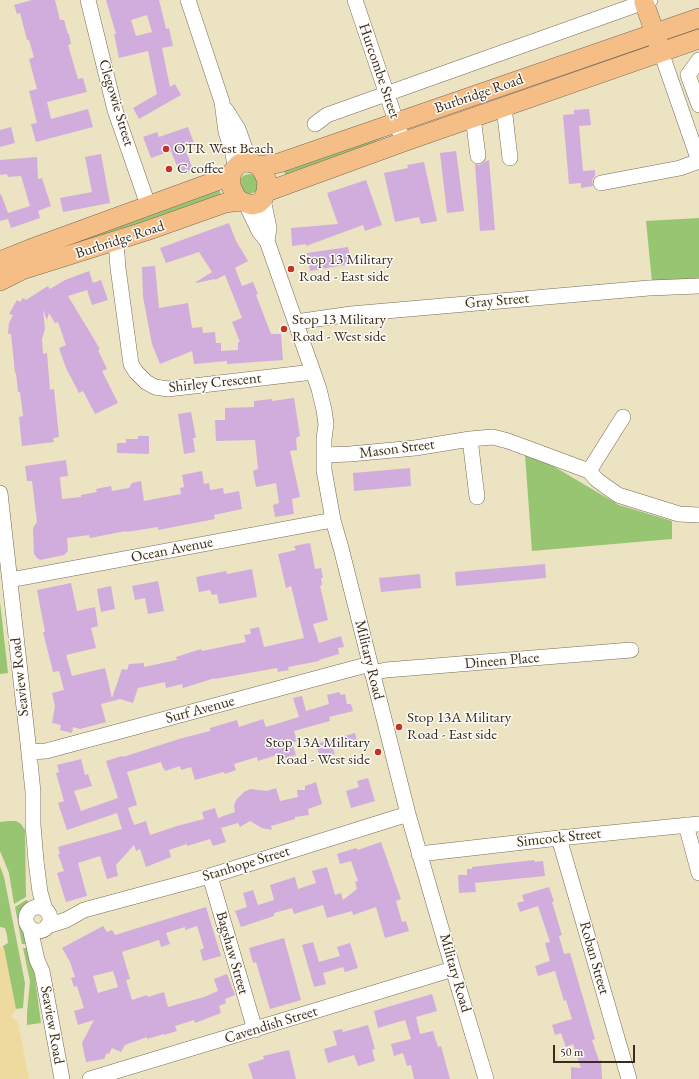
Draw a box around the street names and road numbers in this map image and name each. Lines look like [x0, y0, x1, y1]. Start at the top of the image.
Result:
street label: Hurcombe Street [354, 21, 404, 121]
street label: Clegowie Street [94, 58, 138, 148]
street label: Burbridge Road [432, 70, 526, 118]
street label: Burbridge Road [73, 217, 167, 263]
street label: Gray Street [464, 289, 530, 313]
street label: Shirley Crescent [168, 369, 262, 397]
street label: Mason Street [359, 435, 435, 463]
street label: Ocean Avenue [130, 533, 214, 567]
street label: Military Road [350, 618, 388, 702]
street label: Seaview Road [7, 637, 33, 717]
street label: Dineen Place [464, 649, 540, 673]
street label: Surf Avenue [164, 692, 236, 728]
street label: Simcock Street [516, 825, 602, 851]
street label: Stanhope Street [200, 842, 292, 886]
street label: Bagshaw Street [212, 909, 252, 997]
street label: Roban Street [575, 919, 613, 997]
street label: Military Road [435, 932, 475, 1014]
street label: Seaview Road [36, 984, 68, 1066]
street label: Cavendish Street [222, 1002, 320, 1048]

